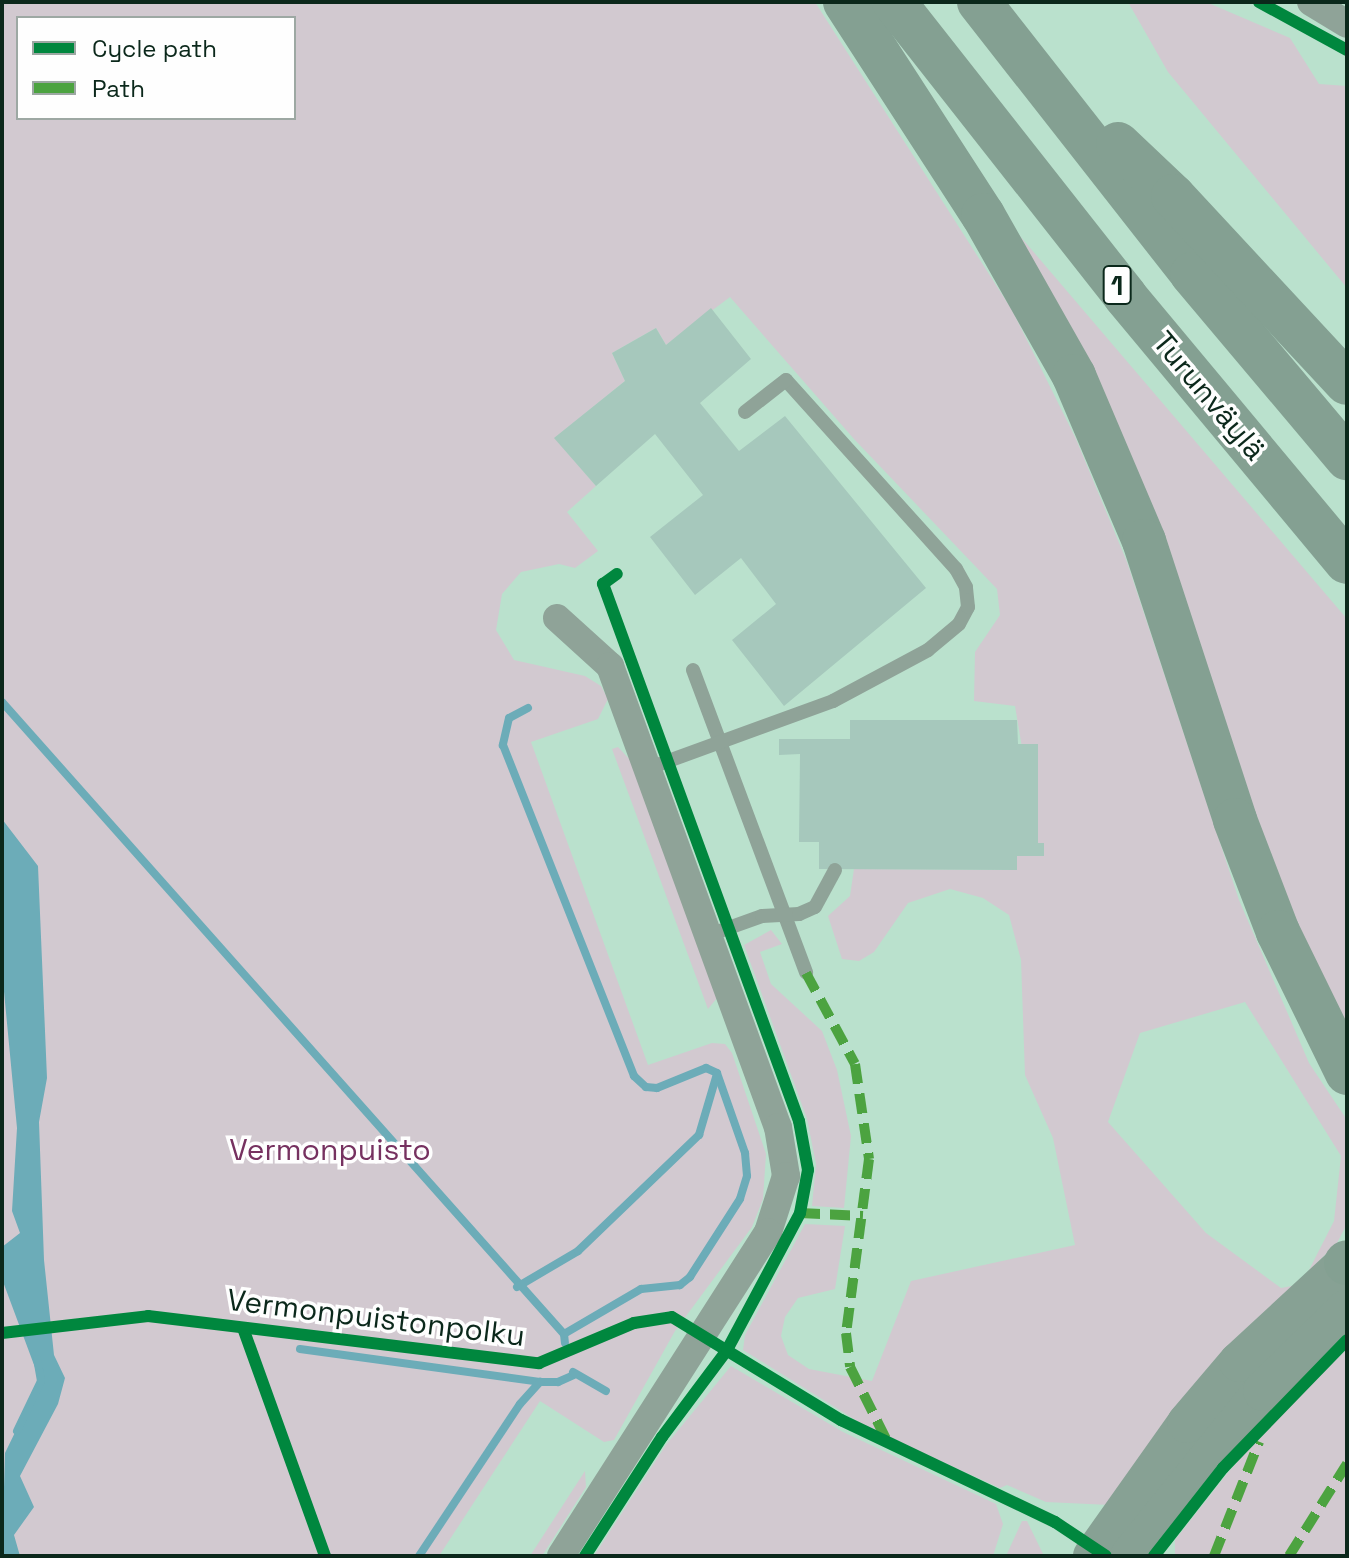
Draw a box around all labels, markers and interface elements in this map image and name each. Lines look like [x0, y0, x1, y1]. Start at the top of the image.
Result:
legend [16, 16, 296, 120]
text: Cycle path [92, 33, 217, 64]
text: Path [92, 73, 145, 104]
road number: 1 [1101, 261, 1133, 309]
street label: Turunväylä [1145, 324, 1273, 468]
park label: Vermonpuisto [229, 1132, 431, 1168]
street label: Vermonpuistonpolku [225, 1282, 527, 1354]

